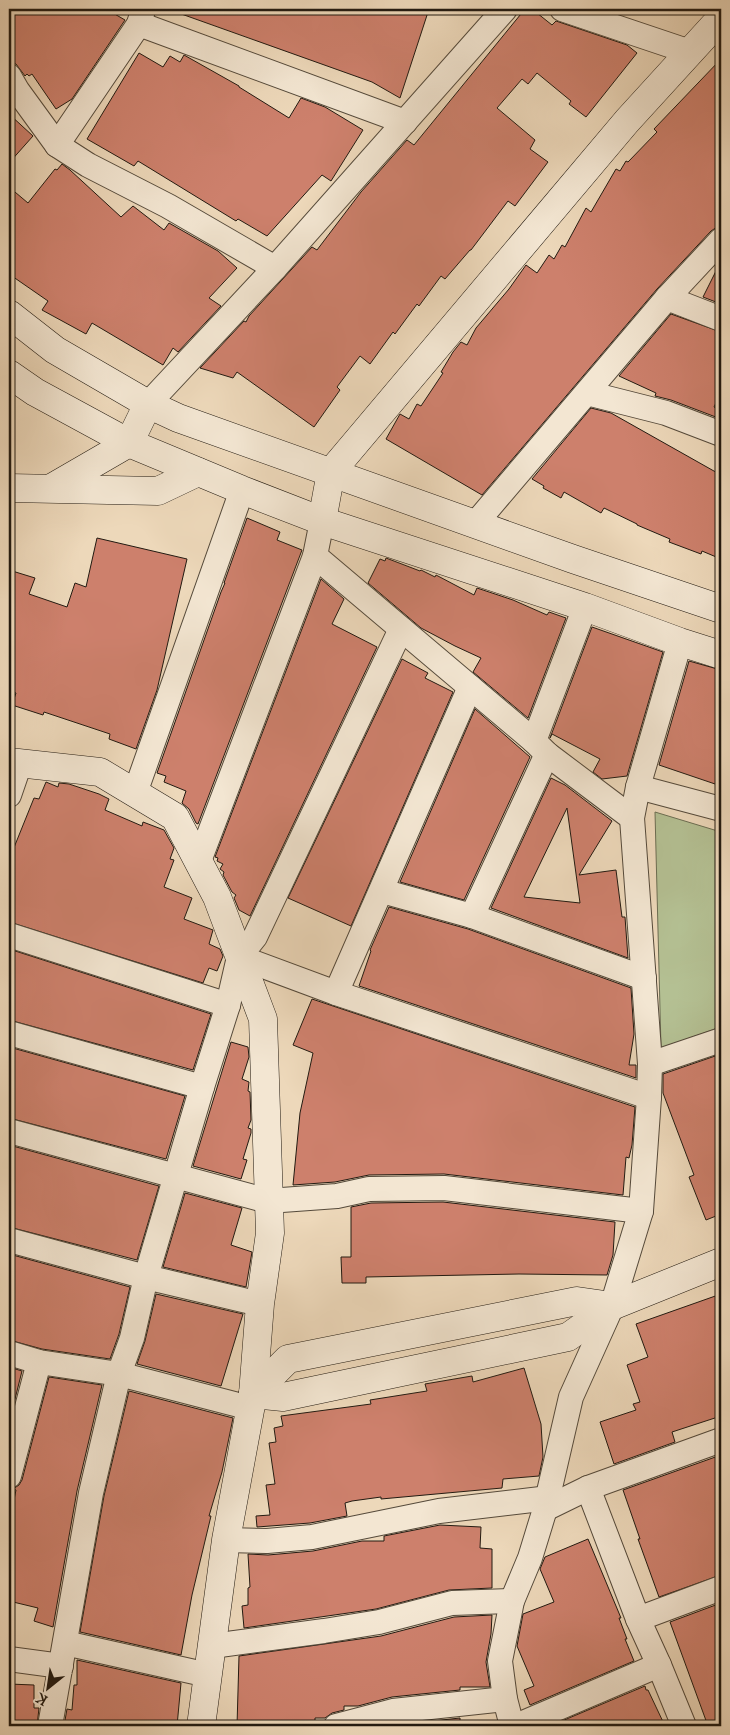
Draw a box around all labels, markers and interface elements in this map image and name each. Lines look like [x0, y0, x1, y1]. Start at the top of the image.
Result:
north arrow [22, 1662, 72, 1712]
text: K [32, 1686, 52, 1709]

